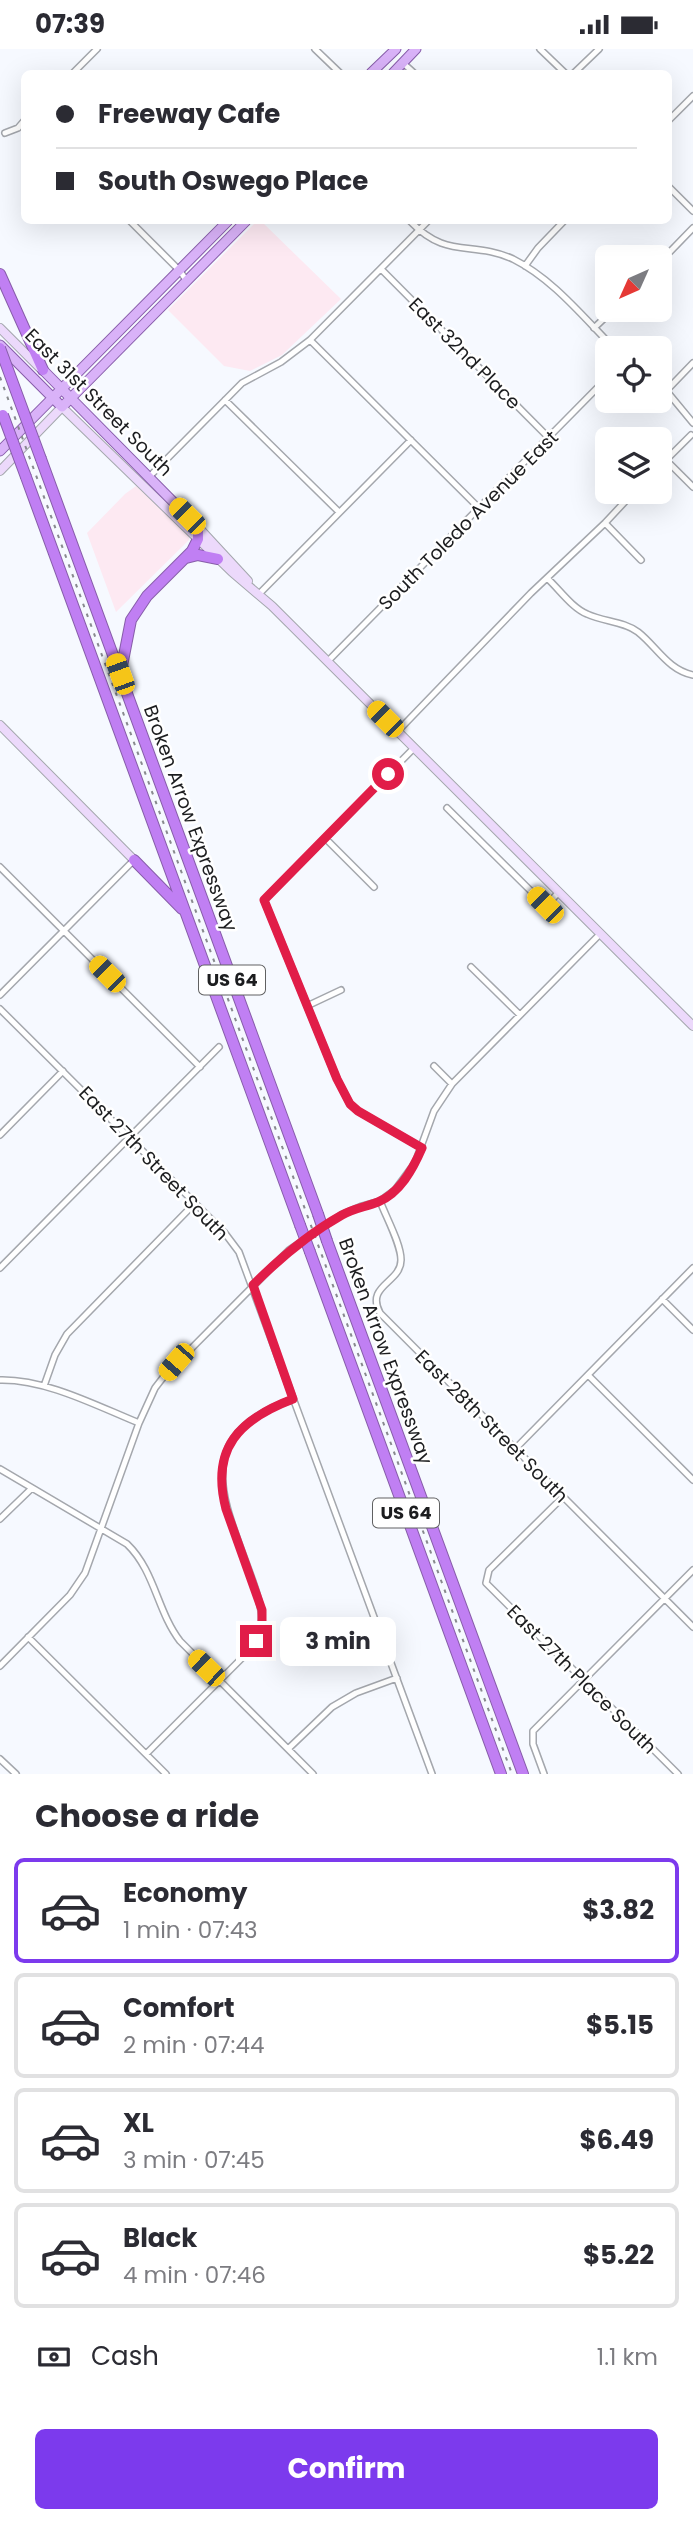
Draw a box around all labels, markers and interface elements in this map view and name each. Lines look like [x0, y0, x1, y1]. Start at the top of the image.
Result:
text: 07:39 [35, 6, 105, 42]
text: Freeway Cafe [98, 96, 280, 132]
text: South Oswego Place [98, 163, 368, 199]
north arrow [595, 245, 672, 322]
map controls [595, 245, 672, 504]
street label: East 32nd Place [403, 291, 527, 415]
street label: East 31st Street South [19, 322, 179, 482]
button: locate [595, 336, 672, 413]
street label: South Toledo Avenue East [372, 424, 564, 616]
button: layers [595, 427, 672, 504]
car [165, 494, 210, 538]
car [103, 651, 138, 697]
car [363, 697, 408, 741]
street label: Broken Arrow Expressway [137, 701, 244, 935]
route start [372, 758, 404, 790]
car [523, 883, 568, 927]
car [85, 952, 130, 996]
road number: US 64 [199, 965, 265, 995]
street label: East 27th Street South [73, 1080, 235, 1247]
street label: Broken Arrow Expressway [332, 1234, 439, 1468]
car [155, 1339, 198, 1385]
street label: East 28th Street South [409, 1344, 574, 1509]
road number: US 64 [373, 1499, 439, 1527]
street label: East 27th Place South [501, 1599, 662, 1760]
callout: 3 min [280, 1617, 396, 1665]
route end [240, 1625, 272, 1657]
text: 3 min [305, 1625, 371, 1657]
car [184, 1646, 229, 1690]
text: Choose a ride [35, 1793, 259, 1838]
text: Economy [123, 1875, 247, 1911]
icon: car [39, 1879, 102, 1942]
text: $3.82 [582, 1892, 654, 1928]
text: 1 min · 07:43 [123, 1914, 258, 1946]
text: Comfort [123, 1990, 235, 2026]
icon: car [39, 1994, 102, 2057]
text: $5.15 [586, 2007, 654, 2043]
text: 2 min · 07:44 [123, 2029, 264, 2061]
text: XL [123, 2105, 154, 2141]
icon: car [39, 2109, 102, 2172]
text: $6.49 [579, 2122, 654, 2158]
text: 3 min · 07:45 [123, 2144, 265, 2176]
text: Black [123, 2220, 197, 2256]
icon: car [39, 2224, 102, 2287]
text: $5.22 [583, 2237, 654, 2273]
text: 4 min · 07:46 [123, 2259, 266, 2291]
icon: cash [35, 2338, 73, 2376]
text: Cash [91, 2338, 159, 2374]
text: 1.1 km [597, 2341, 658, 2373]
button: Confirm [35, 2429, 658, 2509]

